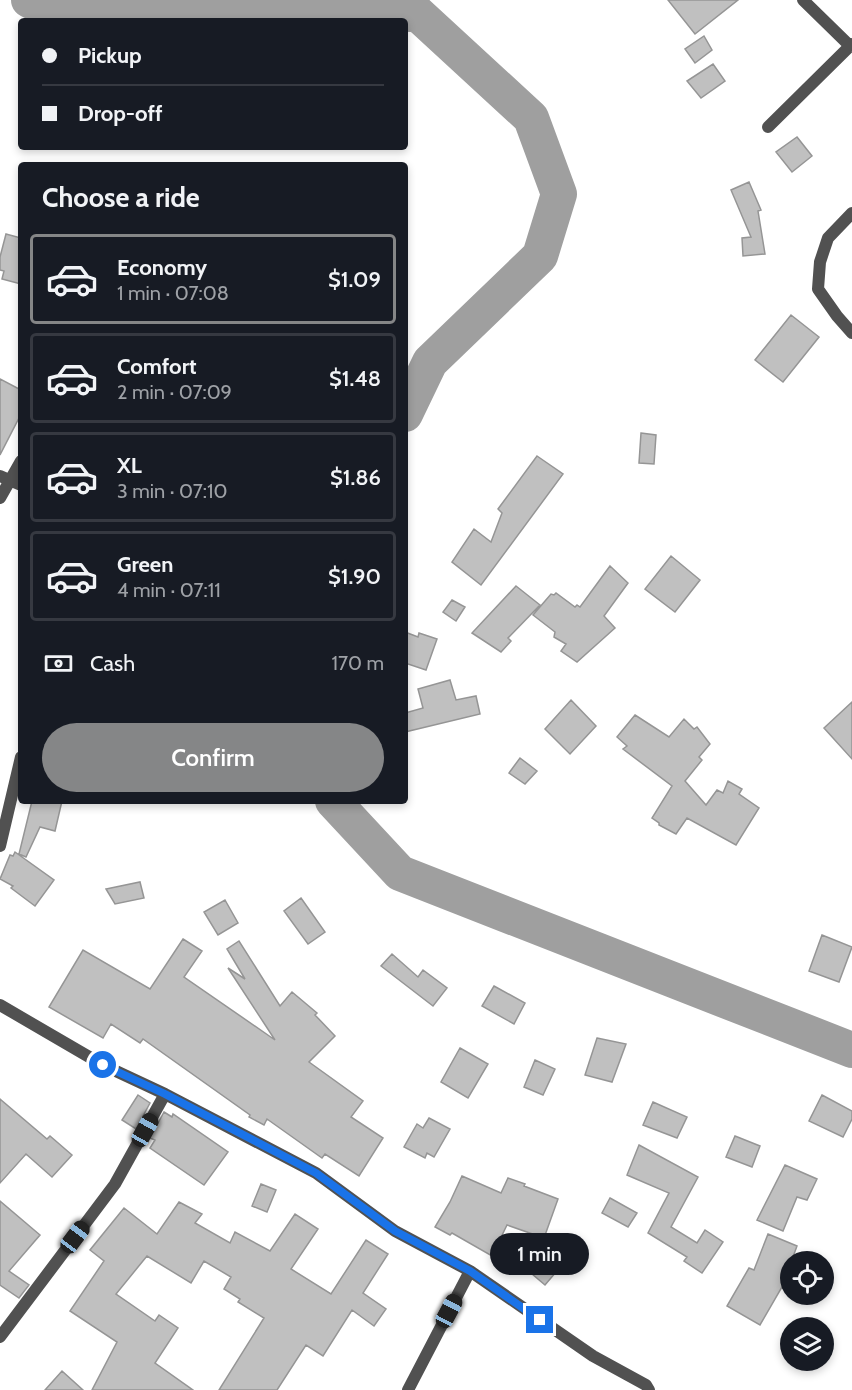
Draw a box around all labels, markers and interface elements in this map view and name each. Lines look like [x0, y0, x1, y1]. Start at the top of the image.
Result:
text: Pickup [78, 42, 142, 69]
text: Drop-off [78, 100, 162, 127]
text: Choose a ride [42, 181, 200, 214]
icon: car [45, 252, 99, 306]
text: Economy [117, 254, 207, 281]
text: $1.09 [328, 266, 381, 293]
text: 1 min · 07:08 [117, 281, 229, 305]
icon: car [45, 351, 99, 405]
text: Comfort [117, 353, 196, 380]
text: $1.48 [329, 365, 381, 392]
text: 2 min · 07:09 [117, 380, 232, 404]
icon: car [45, 450, 99, 504]
text: XL [117, 452, 142, 479]
text: $1.86 [330, 464, 381, 491]
text: 3 min · 07:10 [117, 479, 227, 503]
icon: car [45, 549, 99, 603]
text: Green [117, 551, 173, 578]
text: $1.90 [328, 563, 381, 590]
text: 4 min · 07:11 [117, 578, 221, 602]
icon: cash [42, 647, 75, 680]
text: Cash [90, 650, 135, 677]
text: 170 m [332, 651, 384, 675]
button: Confirm [42, 723, 384, 792]
route start [89, 1051, 116, 1078]
car [128, 1110, 162, 1150]
car [57, 1217, 93, 1257]
callout: 1 min [490, 1233, 590, 1275]
text: 1 min [517, 1242, 562, 1266]
map controls [780, 1251, 834, 1371]
button: locate [780, 1251, 834, 1305]
car [433, 1291, 465, 1331]
route end [526, 1306, 553, 1333]
button: layers [780, 1317, 834, 1371]

